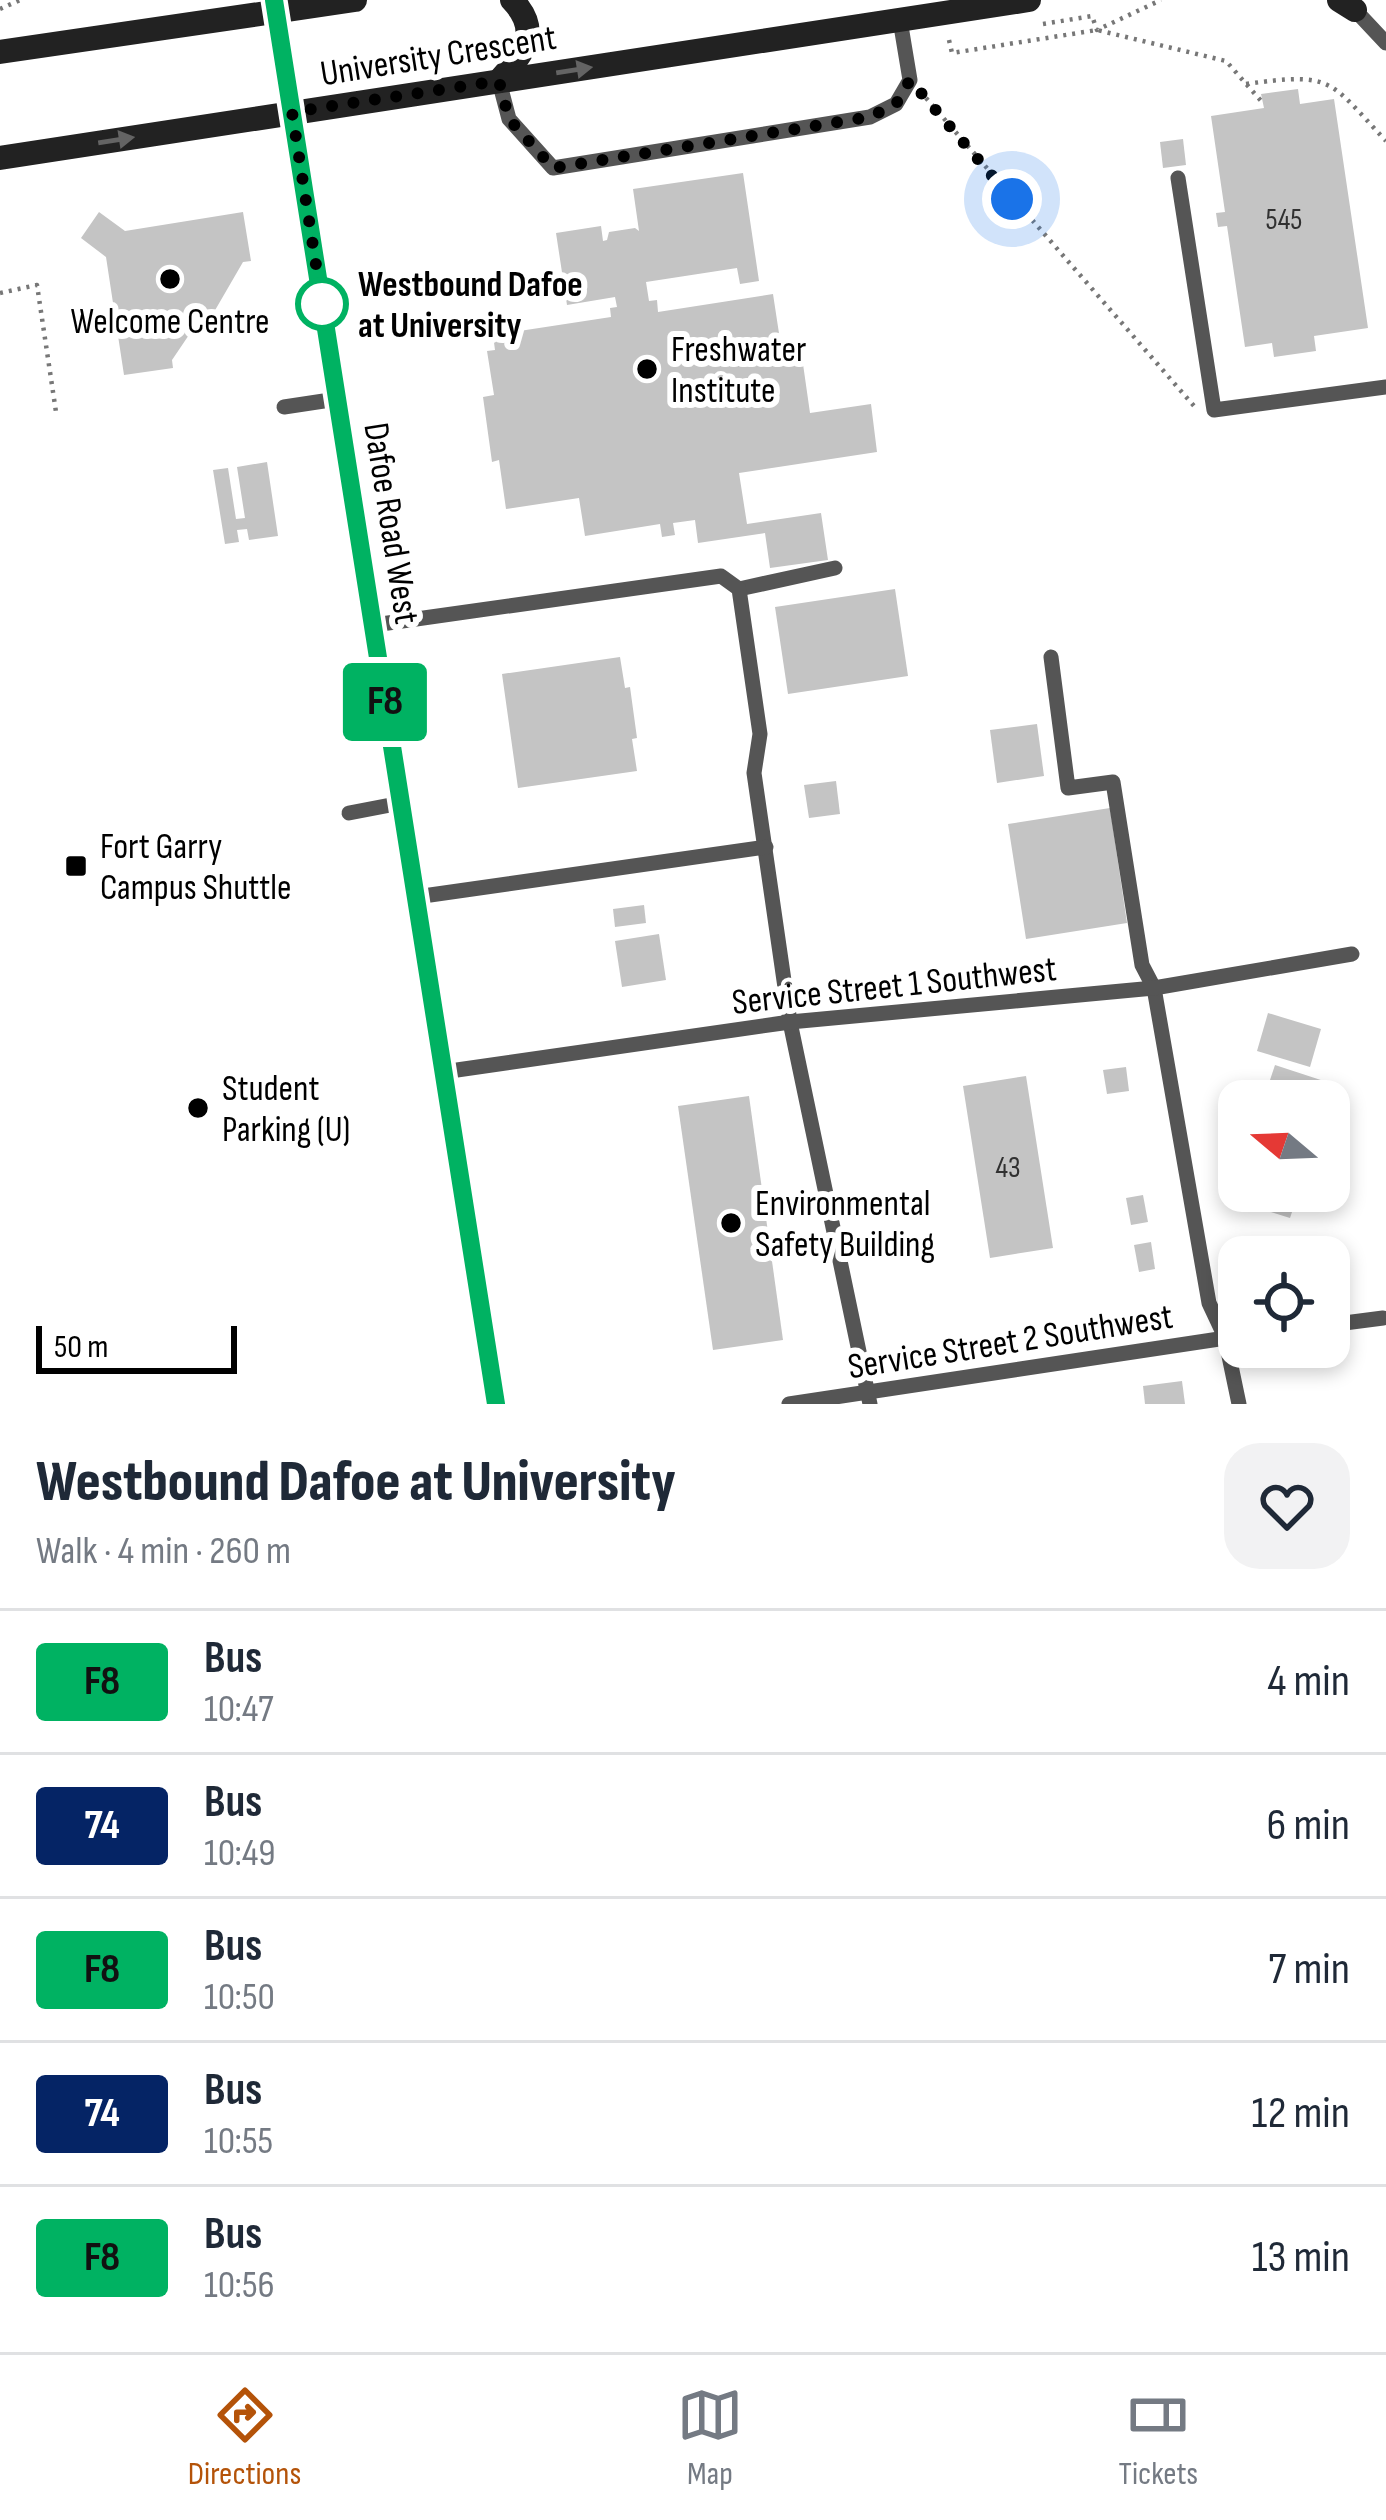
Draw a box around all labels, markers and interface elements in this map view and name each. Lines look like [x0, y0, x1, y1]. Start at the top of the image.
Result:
street label: University Crescent [318, 17, 559, 96]
one-way arrow [556, 60, 593, 79]
one-way arrow [97, 130, 135, 149]
your location [982, 169, 1042, 229]
house number: 545 [1266, 202, 1302, 238]
place label: Westbound Dafoe at University [358, 264, 583, 348]
marker: Welcome Centre [157, 266, 183, 292]
marker: Westbound Dafoe at University [297, 279, 347, 329]
place label: Welcome Centre [71, 301, 269, 344]
place label: Freshwater Institute [671, 329, 806, 413]
marker: Freshwater Institute [634, 356, 660, 382]
street label: Dafoe Road West [353, 420, 428, 627]
line badge: F8 [331, 663, 439, 741]
text: F8 [367, 676, 403, 727]
place label: Fort Garry Campus Shuttle [100, 826, 291, 910]
marker: Fort Garry Campus Shuttle [63, 853, 89, 879]
street label: Service Street 1 Southwest [730, 948, 1059, 1025]
place label: Student Parking (U) [222, 1068, 350, 1152]
north arrow [1218, 1080, 1350, 1212]
map controls [1218, 1080, 1350, 1368]
marker: Student Parking (U) [185, 1095, 211, 1121]
house number: 43 [995, 1150, 1021, 1186]
place label: Environmental Safety Building [755, 1183, 935, 1267]
marker: Environmental Safety Building [718, 1210, 744, 1236]
button: locate [1218, 1236, 1350, 1368]
street label: Service Street 2 Southwest [845, 1296, 1176, 1389]
scale bar [36, 1320, 237, 1373]
text: 50 m [54, 1327, 108, 1367]
button: heart [1224, 1443, 1350, 1569]
text: Westbound Dafoe at University [36, 1449, 676, 1517]
text: Walk · 4 min · 260 m [36, 1528, 291, 1575]
text: Bus [204, 1631, 262, 1686]
text: 4 min [1268, 1654, 1350, 1709]
text: F8 [84, 1656, 120, 1707]
text: 10:47 [204, 1686, 274, 1733]
text: Bus [204, 1775, 262, 1830]
text: 6 min [1267, 1798, 1350, 1853]
text: 74 [84, 1800, 120, 1851]
text: 10:49 [204, 1830, 276, 1877]
text: Bus [204, 1919, 262, 1974]
text: 7 min [1268, 1942, 1350, 1997]
text: F8 [84, 1944, 120, 1995]
text: 10:50 [204, 1974, 275, 2021]
text: Bus [204, 2063, 262, 2118]
text: 12 min [1252, 2086, 1350, 2141]
text: 74 [84, 2088, 120, 2139]
text: 10:55 [204, 2118, 273, 2165]
text: Bus [204, 2207, 262, 2262]
text: 13 min [1252, 2230, 1350, 2285]
text: F8 [84, 2232, 120, 2283]
text: 10:56 [204, 2262, 275, 2309]
tab: Directions [188, 2382, 301, 2494]
tab: Map [677, 2382, 743, 2494]
tab: Tickets [1118, 2382, 1198, 2494]

